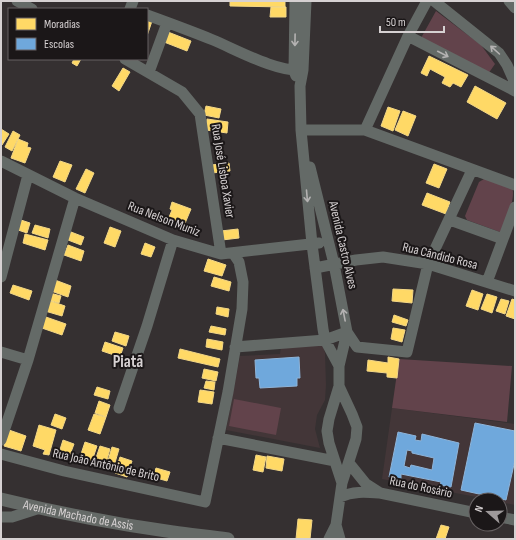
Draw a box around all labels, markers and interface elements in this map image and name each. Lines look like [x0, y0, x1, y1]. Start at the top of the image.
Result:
legend [8, 8, 148, 60]
scale bar [380, 8, 444, 34]
text: 50 m [386, 15, 406, 30]
text: Moradias [44, 17, 80, 32]
one-way arrow [291, 33, 299, 46]
text: Escolas [44, 37, 74, 52]
one-way arrow [490, 46, 501, 55]
one-way arrow [437, 50, 449, 58]
street label: Rua José Lisboa Xavier [208, 123, 238, 219]
one-way arrow [304, 190, 311, 203]
street label: Rua Nelson Muniz [126, 198, 203, 240]
street label: Avenida Castro Alves [325, 199, 361, 291]
street label: Rua Cândido Rosa [401, 239, 479, 273]
one-way arrow [339, 309, 347, 322]
district label: Piatã [113, 352, 143, 372]
street label: Rua João Antônio de Brito [51, 445, 161, 485]
street label: Rua do Rosário [388, 473, 454, 501]
north arrow [468, 492, 508, 532]
street label: Avenida Machado de Assis [21, 496, 135, 534]
text: N [472, 504, 486, 514]

